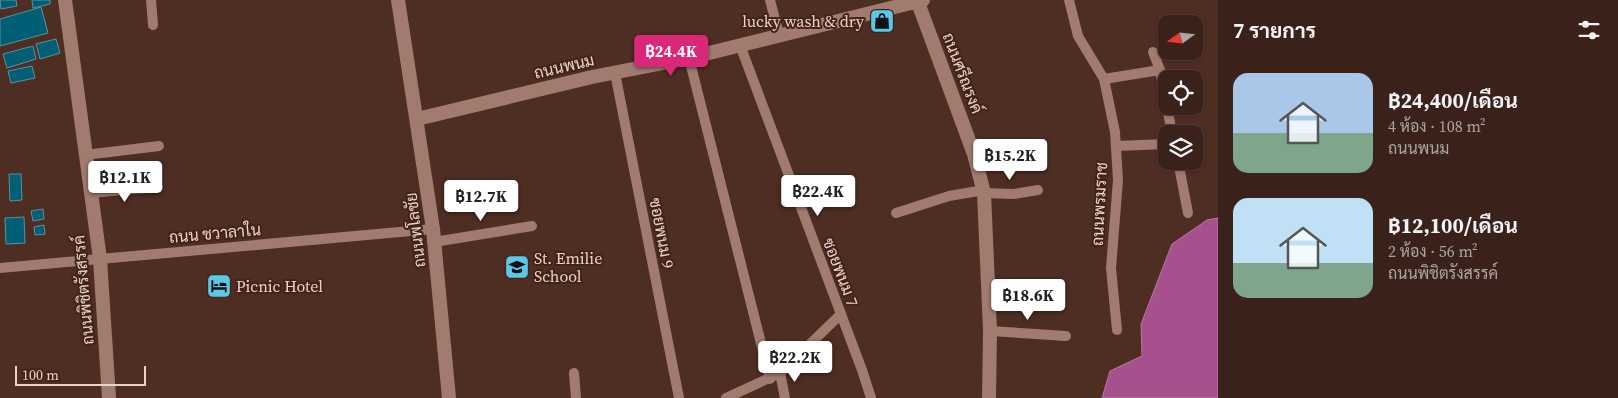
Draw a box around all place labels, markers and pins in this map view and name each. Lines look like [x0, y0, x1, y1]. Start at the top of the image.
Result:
shop icon: lucky wash & dry [869, 8, 895, 34]
place label: lucky wash & dry [742, 10, 865, 32]
pin: ฿24.4K [630, 34, 712, 77]
pin: ฿15.2K [969, 138, 1051, 181]
pin: ฿12.1K [84, 160, 166, 203]
pin: ฿22.4K [777, 174, 859, 217]
pin: ฿12.7K [440, 180, 522, 222]
place label: St. Emilie School [534, 247, 602, 287]
school or university icon: St. Emilie School [504, 254, 530, 280]
hotel icon: Picnic Hotel [206, 273, 232, 299]
place label: Picnic Hotel [236, 275, 323, 297]
pin: ฿18.6K [987, 278, 1069, 321]
pin: ฿22.2K [754, 340, 836, 383]

